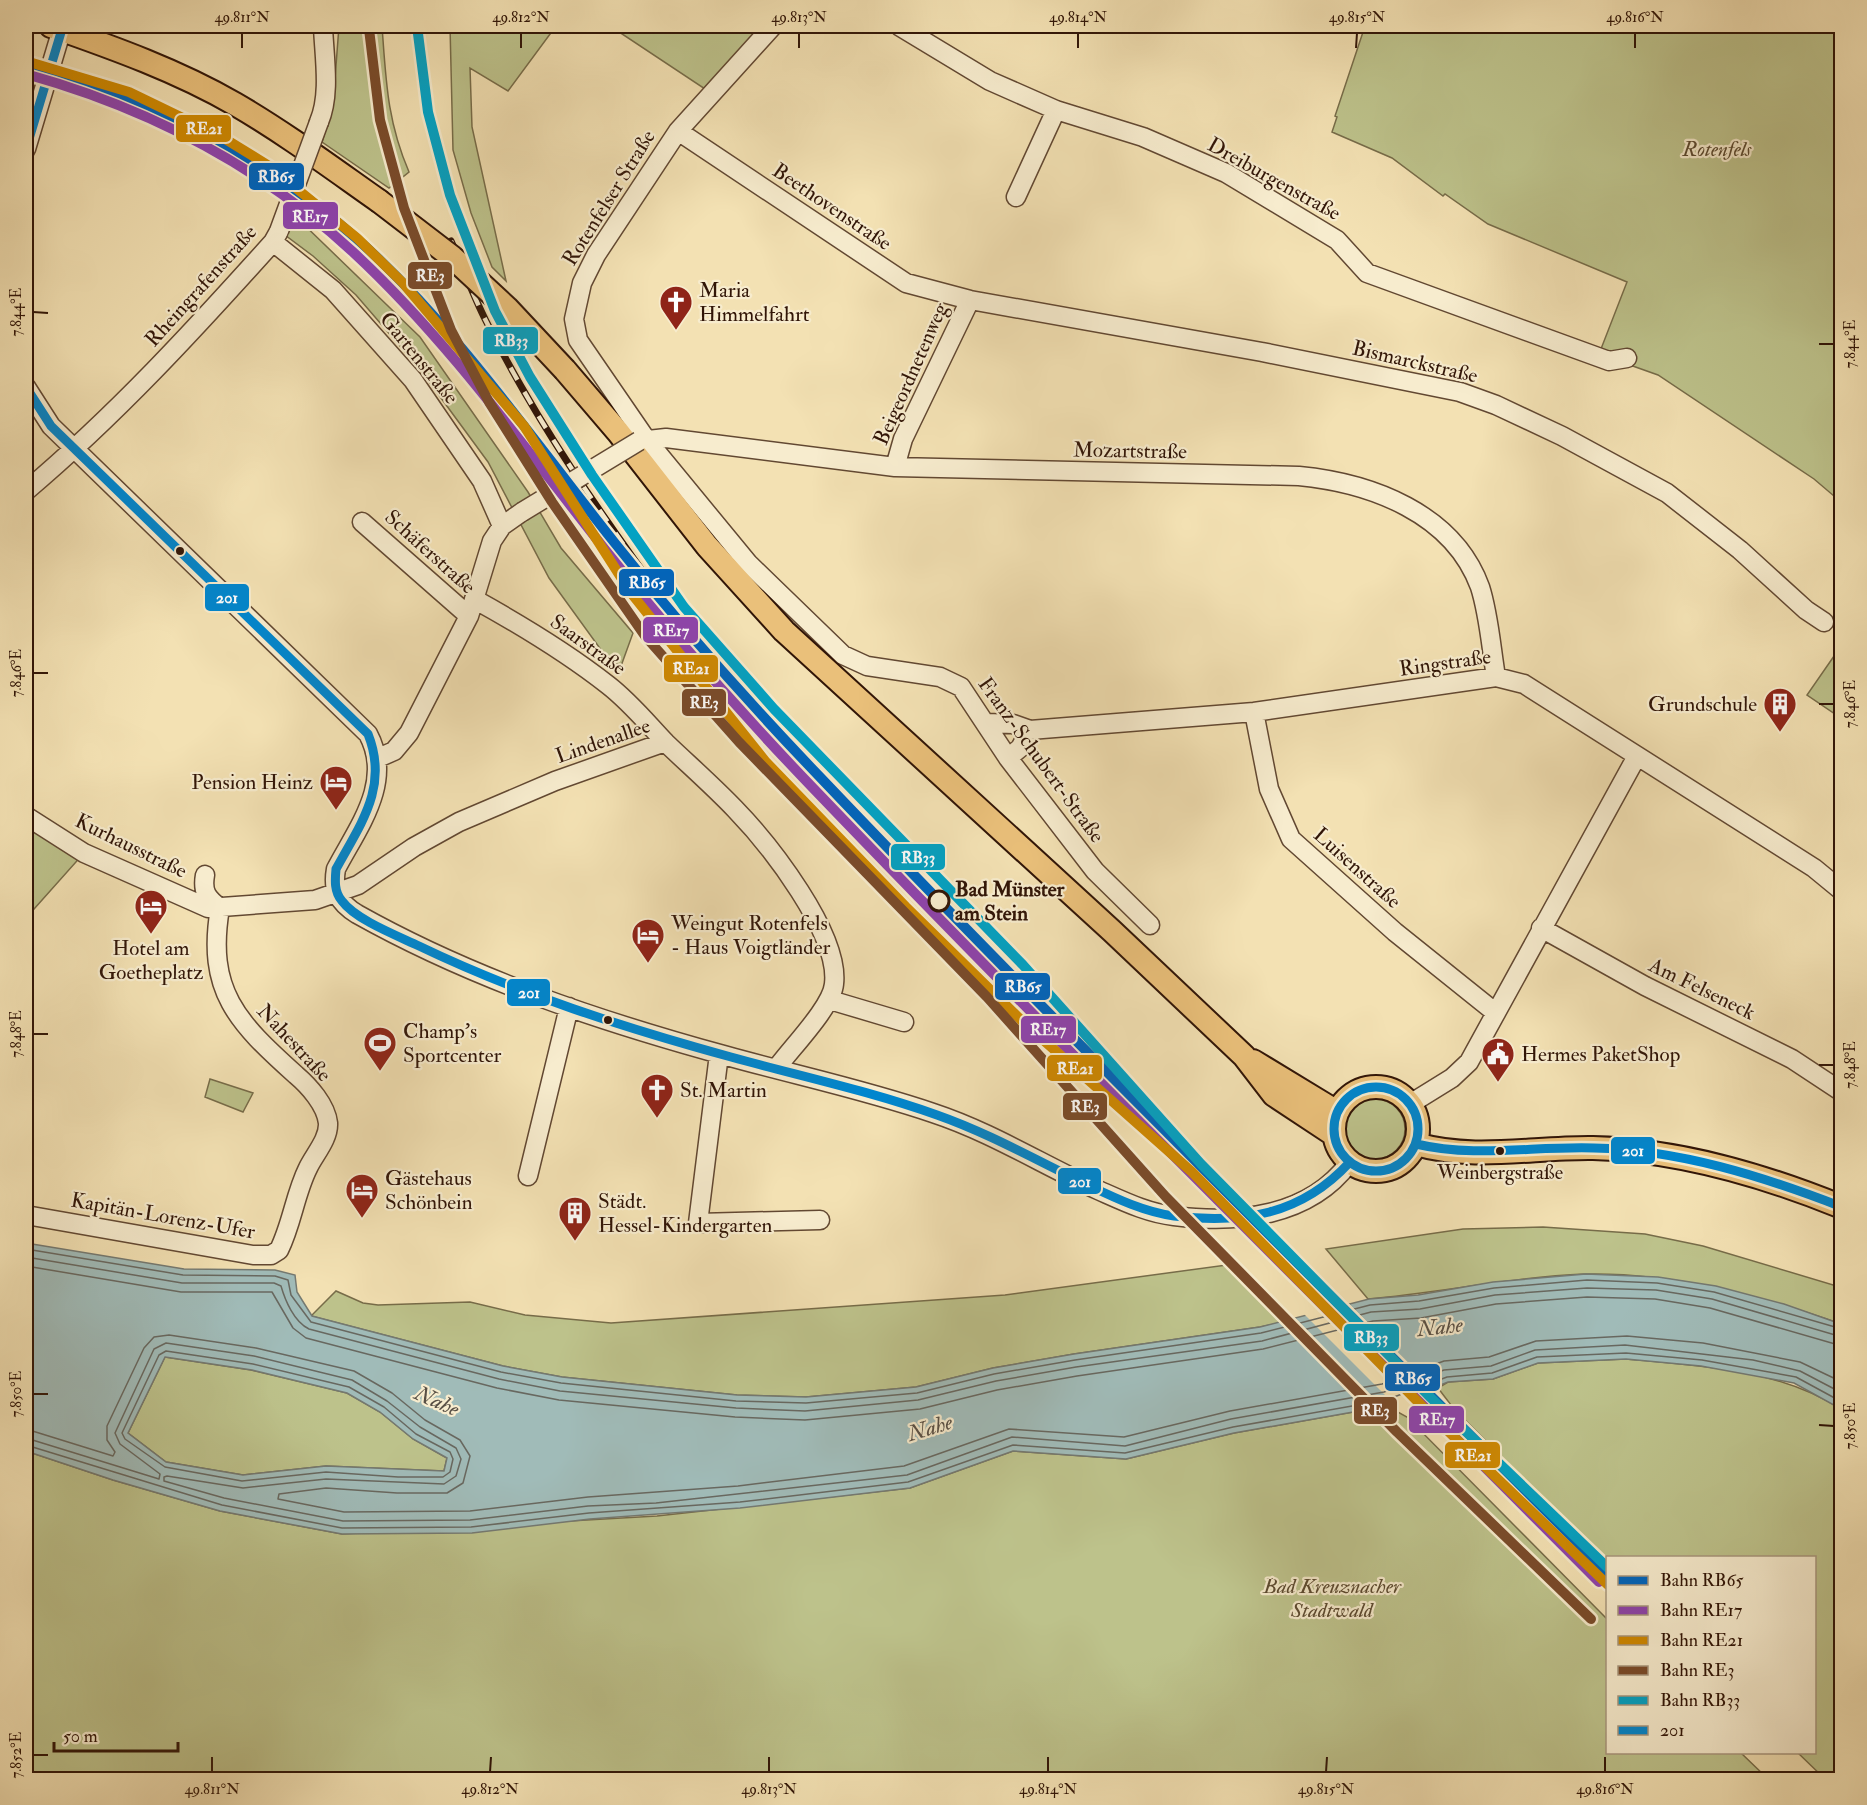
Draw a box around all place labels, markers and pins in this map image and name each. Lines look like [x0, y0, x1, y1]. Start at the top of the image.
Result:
place label: Maria Himmelfahrt [699, 277, 810, 328]
church icon: Maria Himmelfahrt [658, 284, 694, 331]
unlabelled marker [174, 545, 186, 557]
building icon: Grundschule [1762, 686, 1798, 733]
place label: Grundschule [1648, 691, 1757, 718]
hotel icon: Pension Heinz [318, 764, 354, 811]
place label: Pension Heinz [191, 769, 313, 796]
place label: Bad Münster am Stein [955, 876, 1066, 927]
hotel icon: Hotel am Goetheplatz [133, 888, 169, 935]
marker: Bad Münster am Stein [928, 890, 950, 912]
place label: Weingut Rotenfels - Haus Voigtländer [670, 910, 830, 961]
hotel icon: Weingut Rotenfels - Haus Voigtländer [630, 917, 666, 964]
place label: Hotel am Goetheplatz [99, 935, 203, 986]
unlabelled marker [602, 1014, 614, 1026]
place label: Champ's Sportcenter [403, 1018, 502, 1069]
sports icon: Champ's Sportcenter [362, 1025, 398, 1072]
public building icon: Hermes PaketShop [1480, 1036, 1516, 1083]
place label: Hermes PaketShop [1521, 1041, 1680, 1068]
church icon: St. Martin [639, 1072, 675, 1119]
place label: St. Martin [680, 1077, 767, 1104]
marker: Weinbergstraße [1494, 1145, 1506, 1157]
place label: Weinbergstraße [1436, 1160, 1563, 1185]
place label: Gästehaus Schönbein [385, 1165, 473, 1216]
hotel icon: Gästehaus Schönbein [344, 1172, 380, 1219]
place label: Städt. Hessel-Kindergarten [598, 1188, 772, 1239]
building icon: Städt. Hessel-Kindergarten [557, 1195, 593, 1242]

